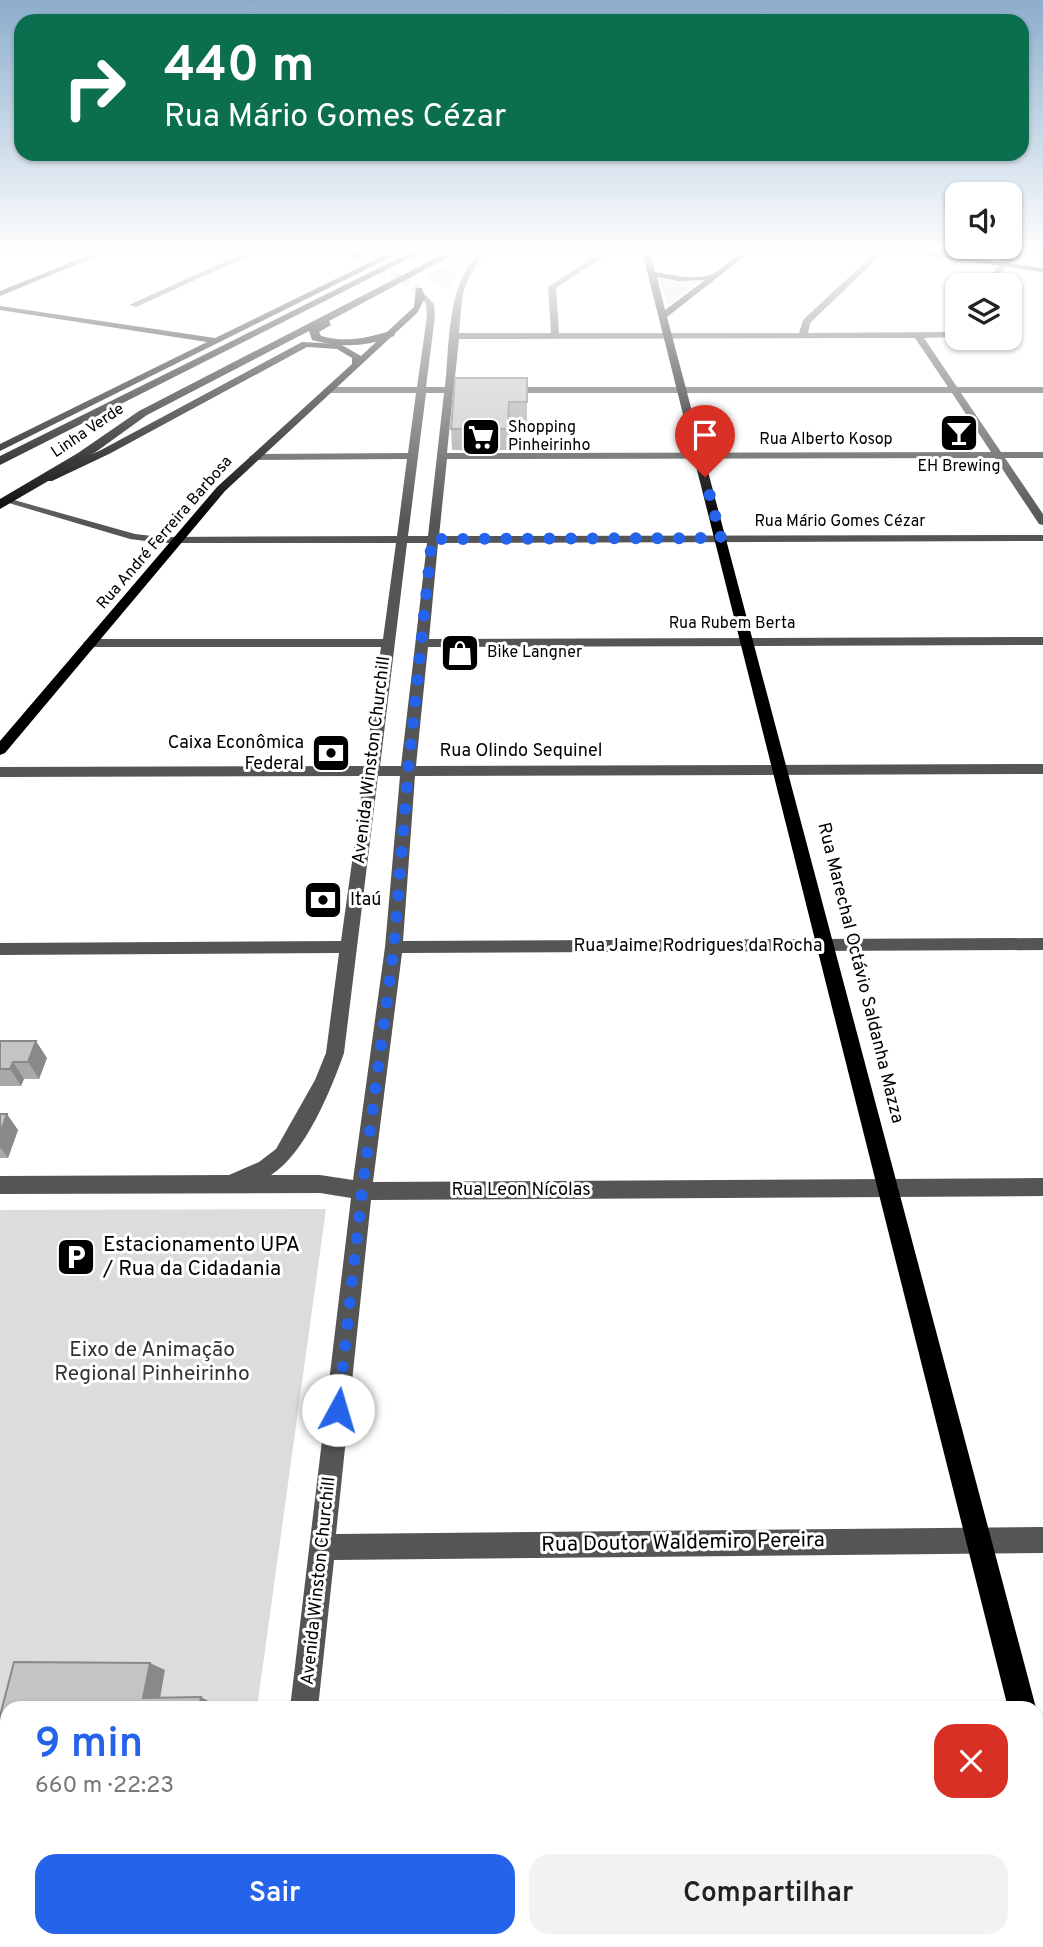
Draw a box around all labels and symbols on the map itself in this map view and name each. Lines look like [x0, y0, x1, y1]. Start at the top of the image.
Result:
street label: Linha Verde [48, 399, 128, 463]
pin [675, 405, 735, 477]
bar icon: EH Brewing [938, 412, 980, 454]
supermarket icon: Shopping Pinheirinho [460, 416, 502, 458]
place label: Shopping Pinheirinho [508, 418, 591, 456]
street label: Rua Alberto Kosop [759, 430, 893, 450]
street label: Rua André Ferreira Barbosa [93, 452, 237, 614]
place label: EH Brewing [918, 457, 1000, 477]
street label: Rua Mário Gomes Cézar [754, 512, 926, 532]
street label: Rua Rubem Berta [669, 614, 795, 634]
shop icon: Bike Langner [439, 632, 481, 674]
place label: Bike Langner [487, 643, 582, 663]
street label: Avenida Winston Churchill [348, 655, 396, 865]
place label: Caixa Econômica Federal [168, 732, 304, 776]
bank icon: Caixa Econômica Federal [310, 732, 352, 774]
street label: Rua Olindo Sequinel [440, 740, 603, 763]
street label: Rua Marechal Octávio Saldanha Mazza [811, 820, 909, 1126]
bank icon: Itaú [302, 879, 344, 921]
place label: Itaú [350, 889, 381, 912]
street label: Rua Jaime Rodrigues da Rocha [573, 935, 823, 958]
street label: Rua Leon Nícolas [451, 1179, 591, 1202]
place label: Estacionamento UPA / Rua da Cidadania [102, 1232, 300, 1283]
parking icon: Estacionamento UPA / Rua da Cidadania [55, 1236, 97, 1278]
park label: Eixo de Animação Regional Pinheirinho [54, 1337, 250, 1388]
position arrow [301, 1373, 375, 1447]
street label: Avenida Winston Churchill [297, 1476, 341, 1686]
street label: Rua Doutor Waldemiro Pereira [541, 1527, 825, 1559]

